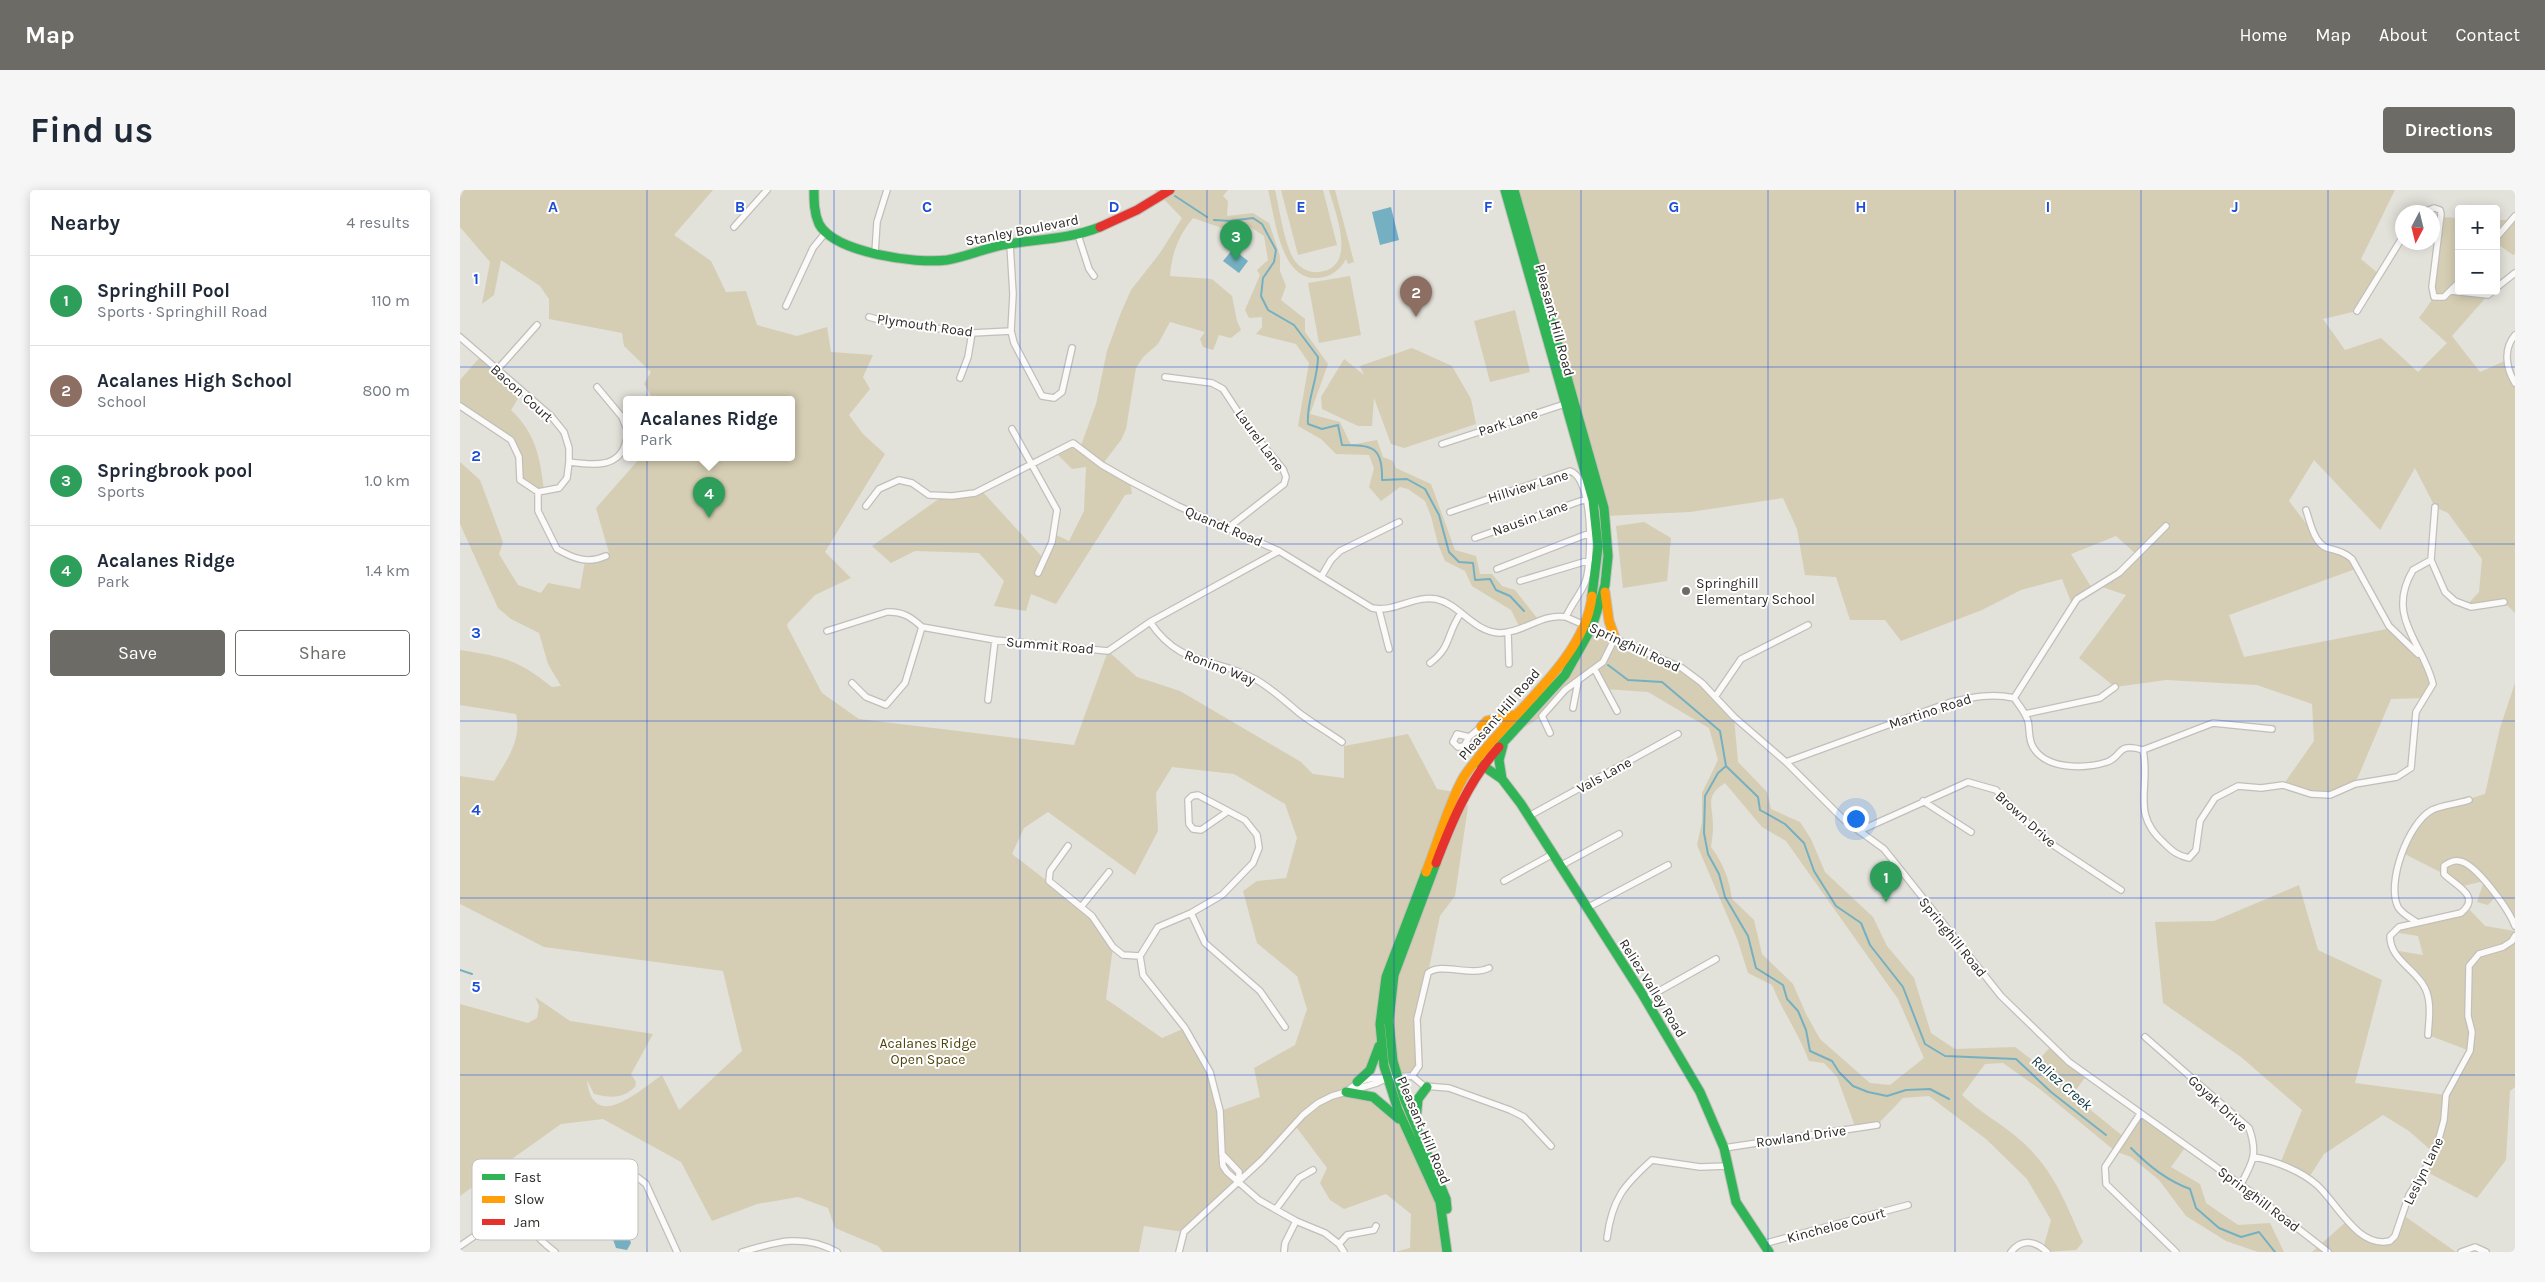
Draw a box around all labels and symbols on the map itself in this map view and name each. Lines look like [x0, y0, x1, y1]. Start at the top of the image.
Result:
text: A [548, 197, 558, 216]
text: B [735, 197, 745, 216]
text: C [922, 197, 932, 216]
text: D [1109, 197, 1120, 216]
text: E [1296, 197, 1306, 216]
text: F [1484, 197, 1493, 216]
text: G [1669, 197, 1679, 216]
text: H [1855, 197, 1867, 216]
text: I [2046, 197, 2050, 216]
text: J [2231, 197, 2239, 216]
north arrow [2395, 205, 2440, 250]
street label: Stanley Boulevard [964, 211, 1080, 250]
pin: 3 [1220, 220, 1252, 261]
street label: Pleasant Hill Road [1531, 262, 1578, 378]
text: 1 [473, 269, 479, 288]
pin: 2 [1400, 276, 1432, 317]
street label: Plymouth Road [876, 310, 974, 341]
street label: Bacon Court [487, 361, 556, 426]
street label: Park Lane [1476, 405, 1540, 440]
street label: Laurel Lane [1232, 406, 1288, 474]
text: 2 [471, 446, 481, 465]
street label: Hillview Lane [1486, 466, 1570, 507]
pin: 4 [693, 477, 725, 518]
street label: Nausin Lane [1490, 497, 1570, 540]
street label: Quandt Road [1182, 502, 1265, 550]
place label: Springhill Elementary School [1696, 575, 1815, 608]
marker: Springhill Elementary School [1680, 585, 1692, 597]
street label: Springhill Road [1587, 619, 1683, 676]
text: 3 [471, 623, 481, 642]
street label: Summit Road [1005, 633, 1095, 658]
street label: Ronino Way [1182, 646, 1258, 689]
street label: Pleasant Hill Road [1455, 665, 1544, 764]
street label: Martino Road [1887, 690, 1974, 733]
street label: Vals Lane [1574, 754, 1634, 797]
street label: Brown Drive [1992, 788, 2060, 851]
text: 4 [471, 800, 481, 819]
your location [1843, 806, 1869, 832]
pin: 1 [1870, 861, 1902, 902]
street label: Springhill Road [1915, 894, 1990, 981]
street label: Reliez Valley Road [1615, 936, 1690, 1041]
text: 5 [471, 977, 481, 996]
park label: Acalanes Ridge Open Space [879, 1035, 977, 1068]
water label: Reliez Creek [2028, 1052, 2096, 1114]
street label: Goyak Drive [2185, 1072, 2251, 1135]
street label: Pleasant Hill Road [1393, 1074, 1454, 1187]
street label: Rowland Drive [1755, 1122, 1847, 1151]
street label: Leslyn Lane [2400, 1135, 2447, 1208]
legend [472, 1159, 638, 1240]
street label: Springhill Road [2214, 1163, 2303, 1236]
text: Fast [514, 1169, 541, 1186]
text: Slow [514, 1191, 544, 1208]
street label: Kincheloe Court [1785, 1204, 1887, 1247]
text: Jam [514, 1214, 540, 1231]

